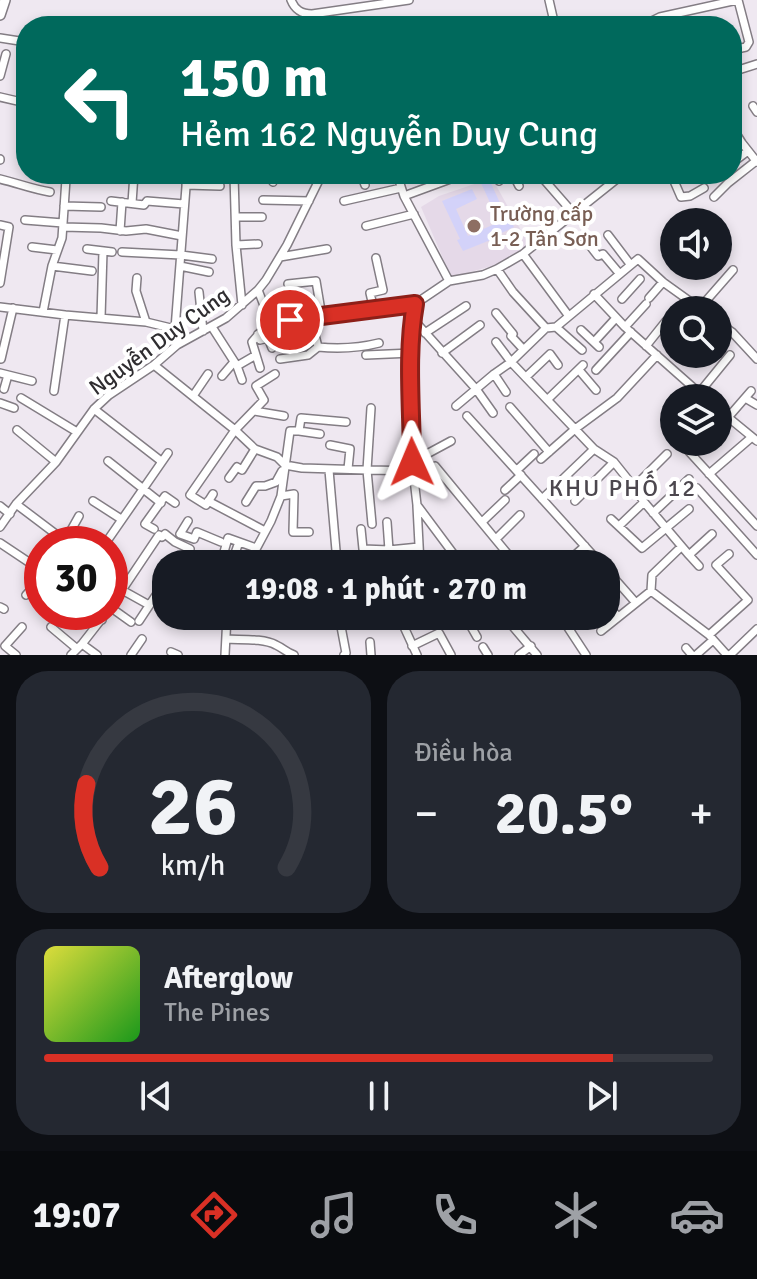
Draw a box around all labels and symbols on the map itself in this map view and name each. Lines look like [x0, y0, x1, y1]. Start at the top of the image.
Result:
place label: Trường cấp 1-2 Tân Sơn [490, 200, 599, 252]
marker: Trường cấp 1-2 Tân Sơn [465, 217, 483, 235]
street label: Nguyễn Duy Cung [84, 281, 234, 401]
pin [256, 286, 324, 354]
position arrow [370, 420, 454, 504]
district label: KHU PHỐ 12 [549, 470, 697, 503]
speed limit sign: 30 [24, 526, 128, 630]

